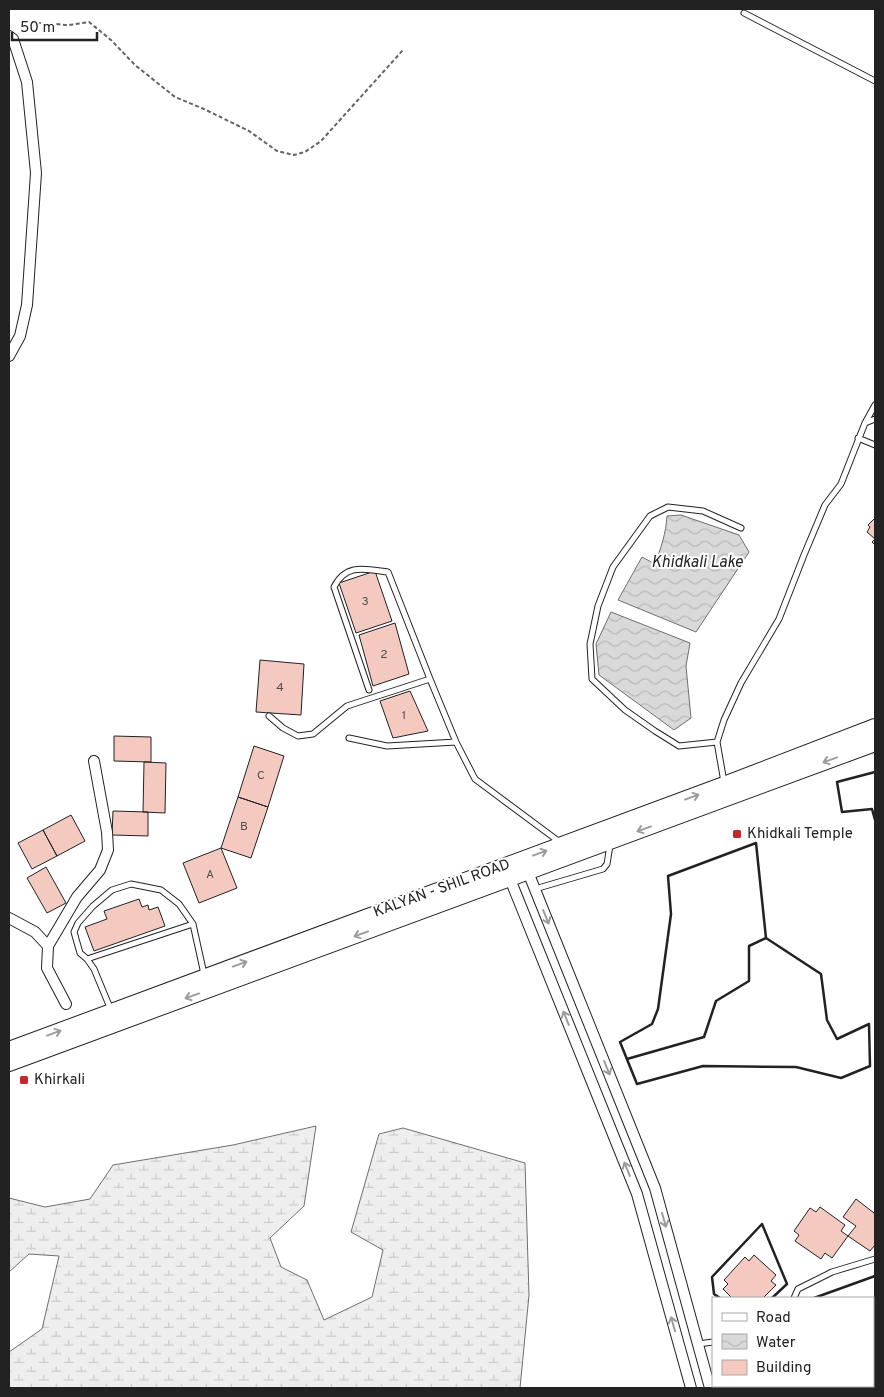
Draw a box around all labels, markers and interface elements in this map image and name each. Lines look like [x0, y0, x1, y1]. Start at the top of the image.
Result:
scale bar [12, 10, 98, 42]
text: 50 m [20, 19, 55, 38]
water label: Khidkali Lake [651, 553, 744, 573]
house number: 3 [361, 594, 369, 610]
house number: 2 [380, 647, 388, 663]
house number: 4 [276, 680, 284, 696]
house number: 1 [402, 708, 406, 724]
one-way arrow [822, 756, 838, 765]
house number: C [257, 768, 265, 784]
one-way arrow [684, 792, 699, 801]
house number: B [240, 819, 248, 835]
one-way arrow [637, 825, 653, 834]
place label: Khidkali Temple [747, 825, 853, 844]
marker: Khidkali Temple [731, 828, 743, 840]
one-way arrow [532, 848, 547, 857]
street label: KALYAN - SHIL ROAD [371, 855, 513, 923]
house number: A [206, 867, 214, 883]
one-way arrow [543, 910, 552, 925]
one-way arrow [354, 930, 369, 939]
one-way arrow [231, 959, 247, 968]
one-way arrow [185, 992, 200, 1001]
one-way arrow [561, 1011, 571, 1026]
one-way arrow [46, 1028, 62, 1037]
one-way arrow [602, 1060, 612, 1075]
place label: Khirkali [34, 1071, 85, 1090]
marker: Khirkali [18, 1074, 30, 1086]
one-way arrow [621, 1162, 631, 1177]
one-way arrow [660, 1212, 669, 1228]
legend [712, 1297, 874, 1387]
text: Road [756, 1309, 791, 1328]
one-way arrow [668, 1317, 677, 1333]
text: Water [756, 1334, 796, 1353]
text: Building [756, 1359, 811, 1378]

